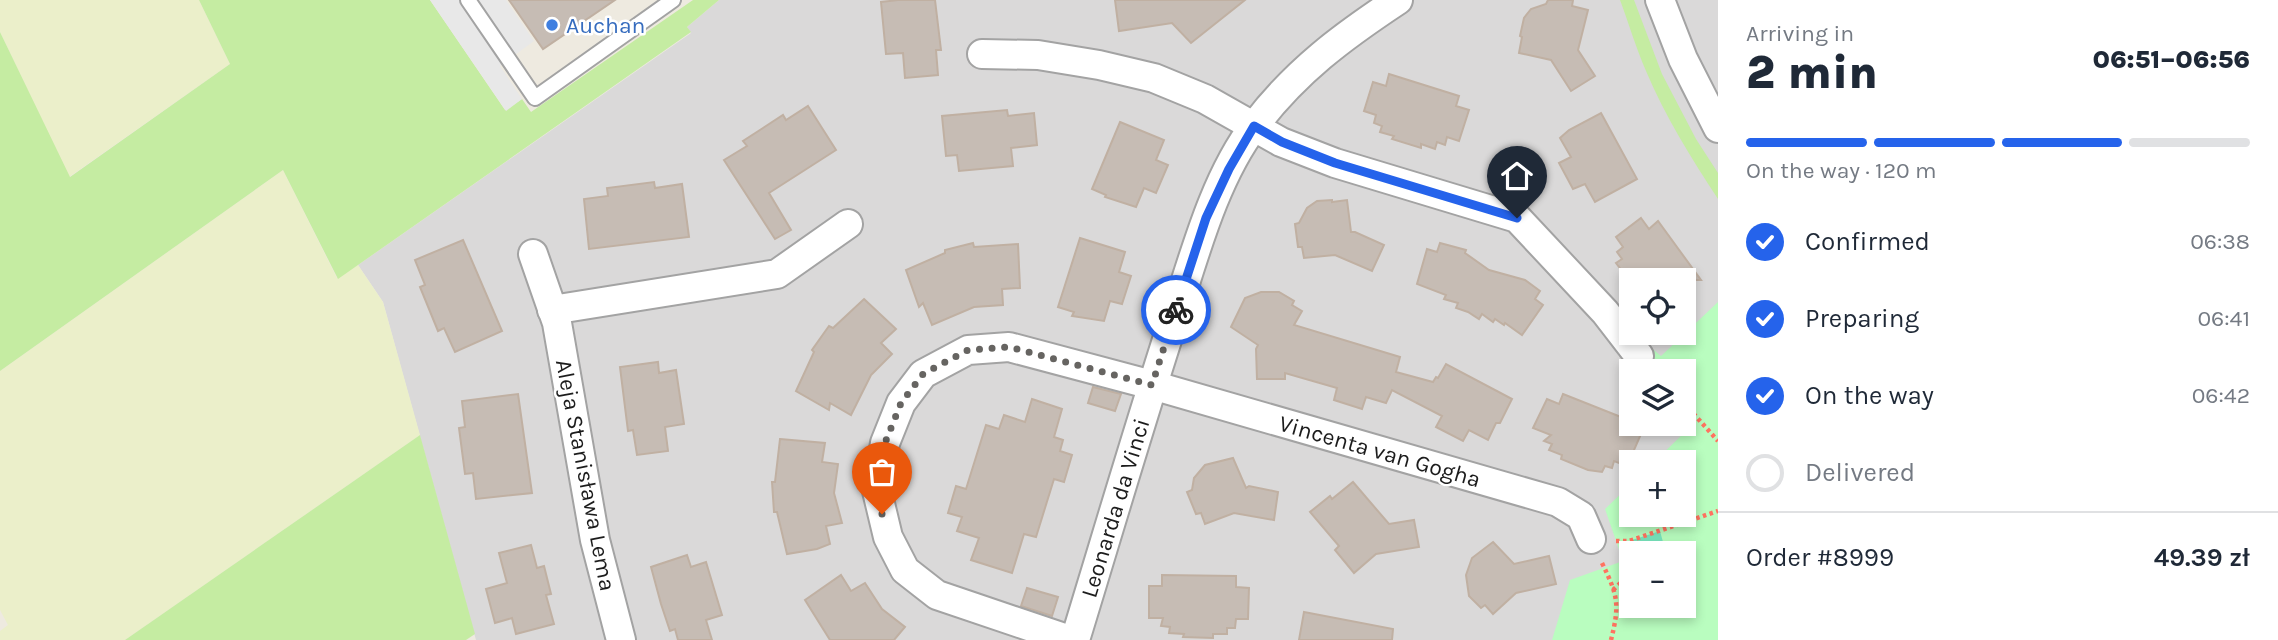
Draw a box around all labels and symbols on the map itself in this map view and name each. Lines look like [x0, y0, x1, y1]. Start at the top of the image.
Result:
place label: Auchan [566, 12, 645, 39]
marker: Auchan [544, 17, 560, 33]
pin [1487, 146, 1547, 218]
courier [1141, 275, 1211, 345]
street label: Aleja Stanisława Lema [550, 357, 621, 593]
street label: Vincenta van Gogha [1276, 410, 1484, 493]
street label: Leonarda da Vinci [1075, 415, 1156, 601]
pin [852, 442, 912, 514]

